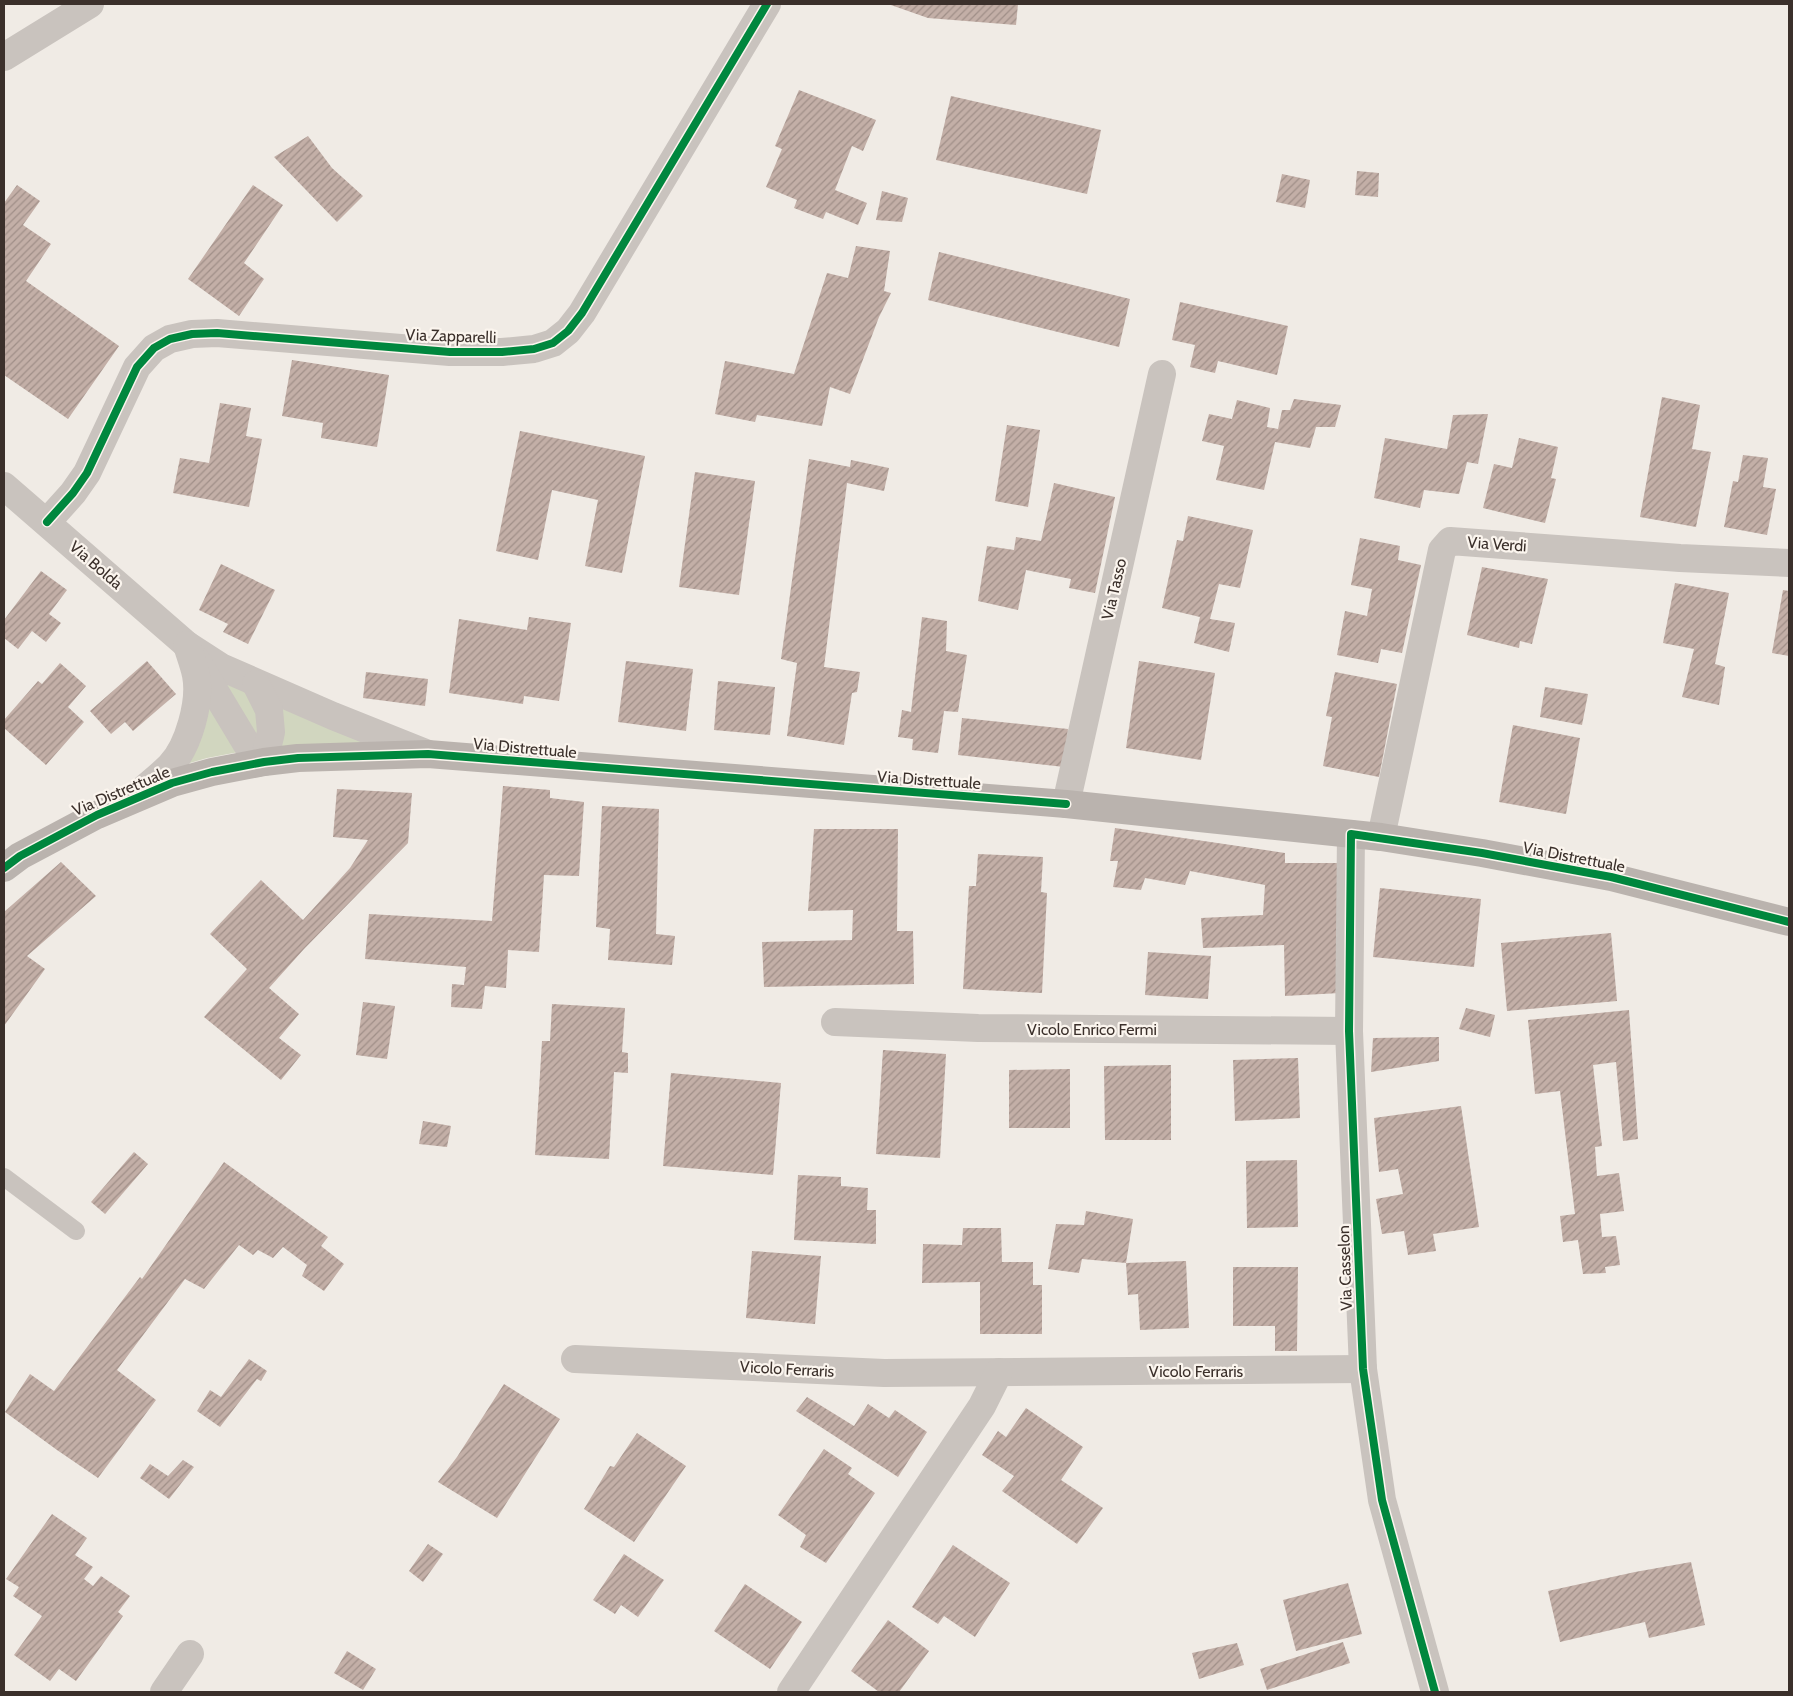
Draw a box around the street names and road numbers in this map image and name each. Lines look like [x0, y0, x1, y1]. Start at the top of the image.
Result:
street label: Via Zapparelli [405, 325, 497, 347]
street label: Via Verdi [1467, 532, 1527, 556]
street label: Via Bolda [66, 537, 127, 593]
street label: Via Tasso [1098, 556, 1130, 622]
street label: Via Distrettuale [472, 734, 578, 762]
street label: Via Distrettuale [69, 762, 173, 820]
street label: Via Distrettuale [877, 767, 981, 793]
street label: Via Distrettuale [1521, 838, 1627, 876]
street label: Vicolo Enrico Fermi [1027, 1020, 1157, 1039]
street label: Via Casselon [1334, 1225, 1356, 1311]
street label: Vicolo Ferraris [739, 1357, 835, 1381]
street label: Vicolo Ferraris [1149, 1362, 1244, 1381]

